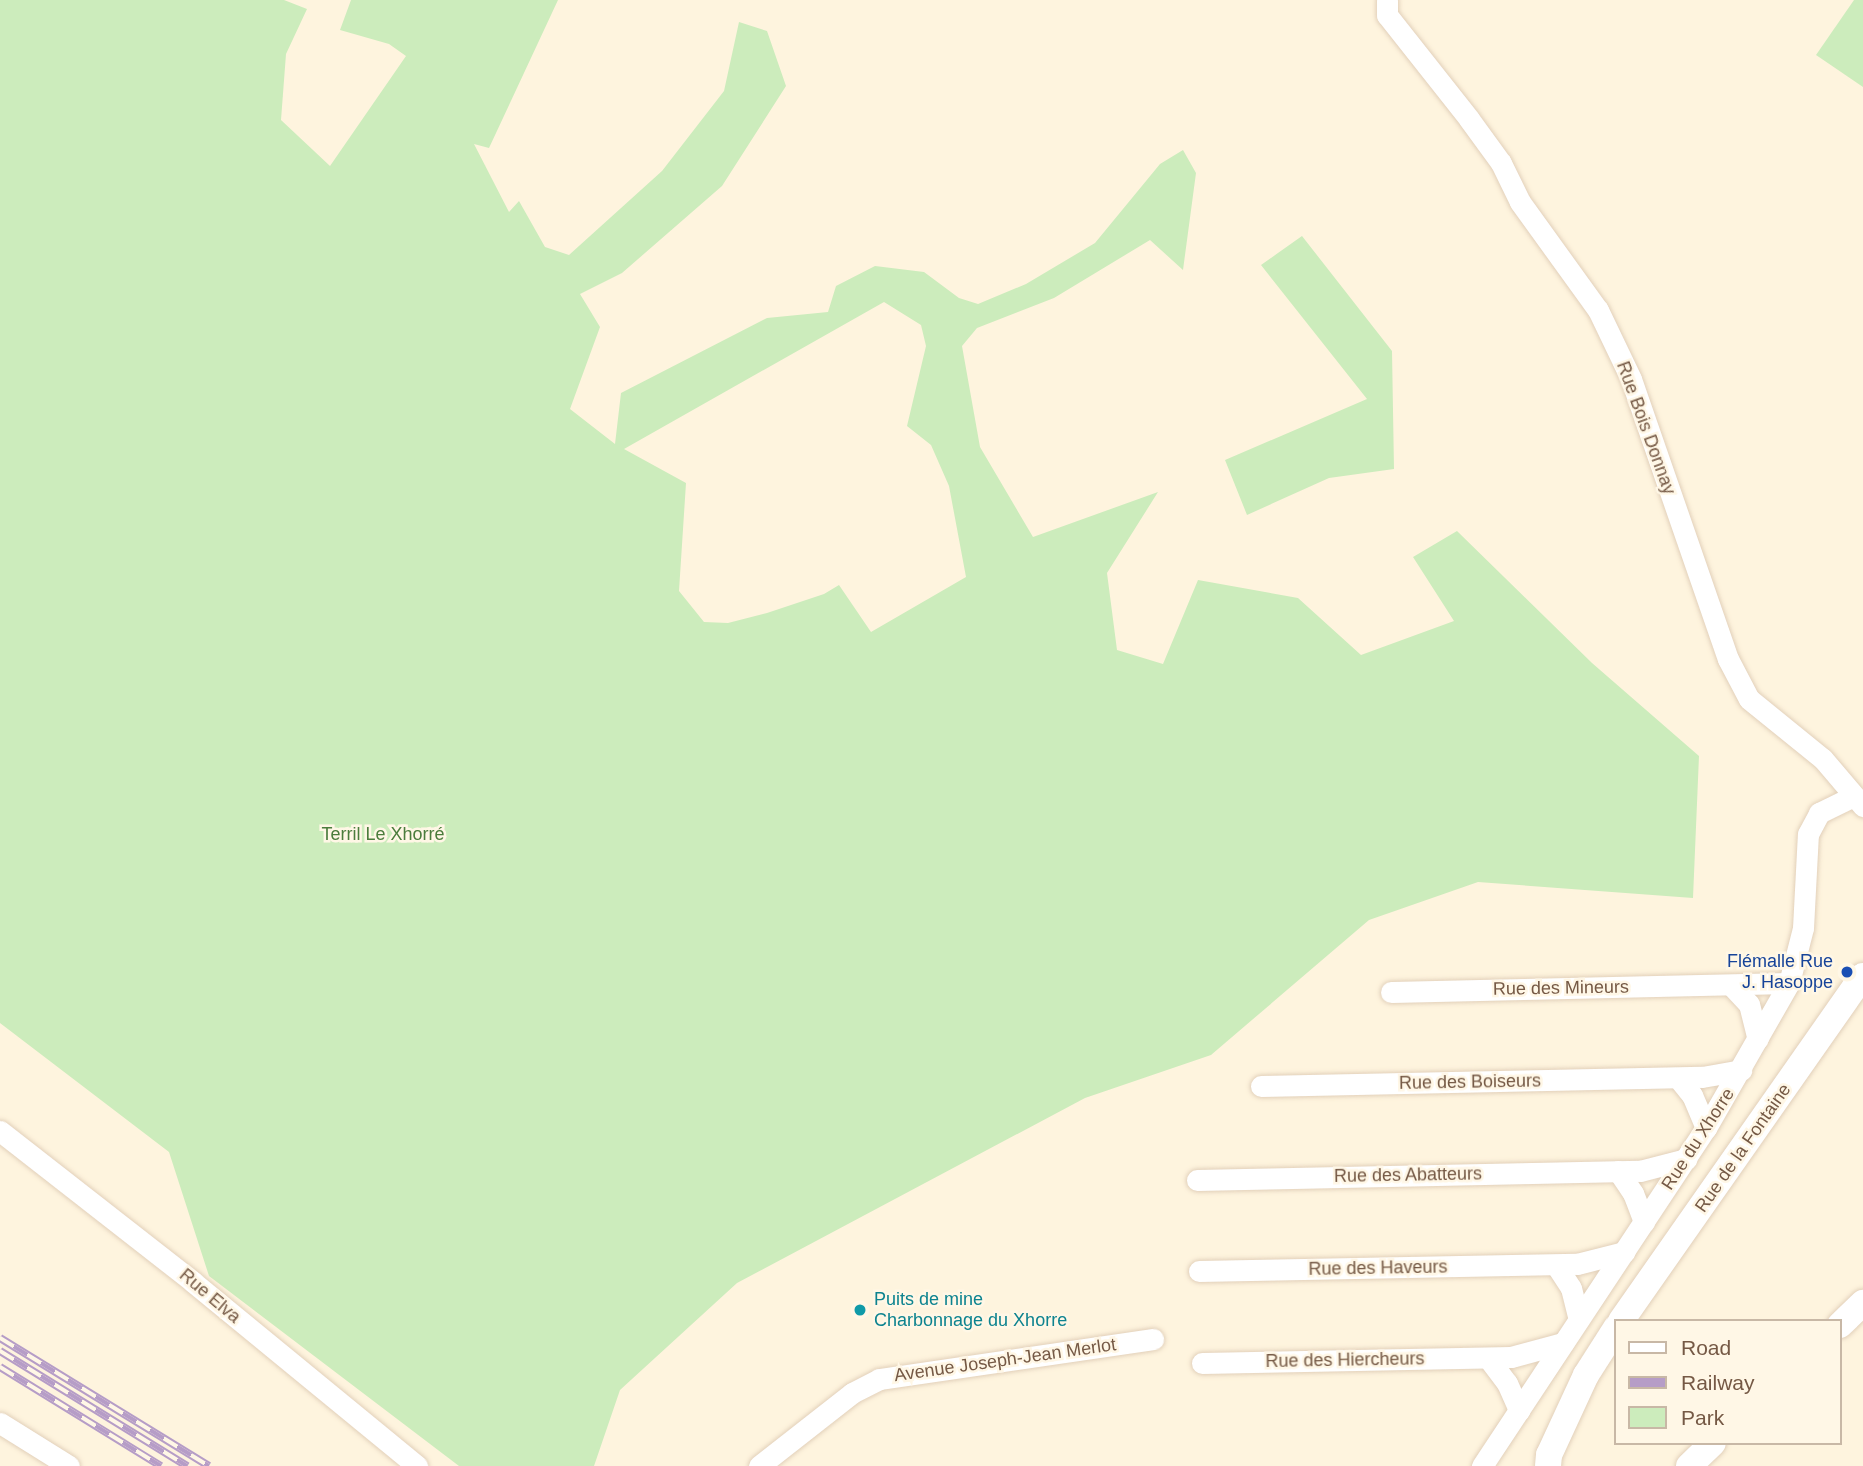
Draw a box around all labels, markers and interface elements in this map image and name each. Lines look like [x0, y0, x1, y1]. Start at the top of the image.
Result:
street label: Rue Bois Donnay [1612, 358, 1680, 498]
park label: Terril Le Xhorré [321, 823, 445, 845]
place label: Flémalle Rue J. Hasoppe [1727, 951, 1833, 993]
marker: Flémalle Rue J. Hasoppe [1839, 964, 1855, 980]
street label: Rue des Mineurs [1493, 976, 1629, 1000]
street label: Rue des Boiseurs [1399, 1070, 1541, 1094]
street label: Rue de la Fontaine [1691, 1080, 1795, 1216]
street label: Rue du Xhorre [1657, 1084, 1739, 1194]
street label: Rue des Abatteurs [1333, 1163, 1483, 1187]
street label: Rue des Haveurs [1308, 1256, 1448, 1280]
street label: Rue Elva [175, 1264, 245, 1328]
place label: Puits de mine Charbonnage du Xhorre [874, 1289, 1067, 1332]
marker: Puits de mine Charbonnage du Xhorre [852, 1302, 868, 1318]
legend [1615, 1319, 1842, 1445]
street label: Avenue Joseph-Jean Merlot [893, 1334, 1117, 1386]
text: Road [1681, 1336, 1731, 1359]
street label: Rue des Hiercheurs [1265, 1348, 1425, 1372]
text: Railway [1681, 1371, 1755, 1394]
text: Park [1681, 1406, 1724, 1429]

